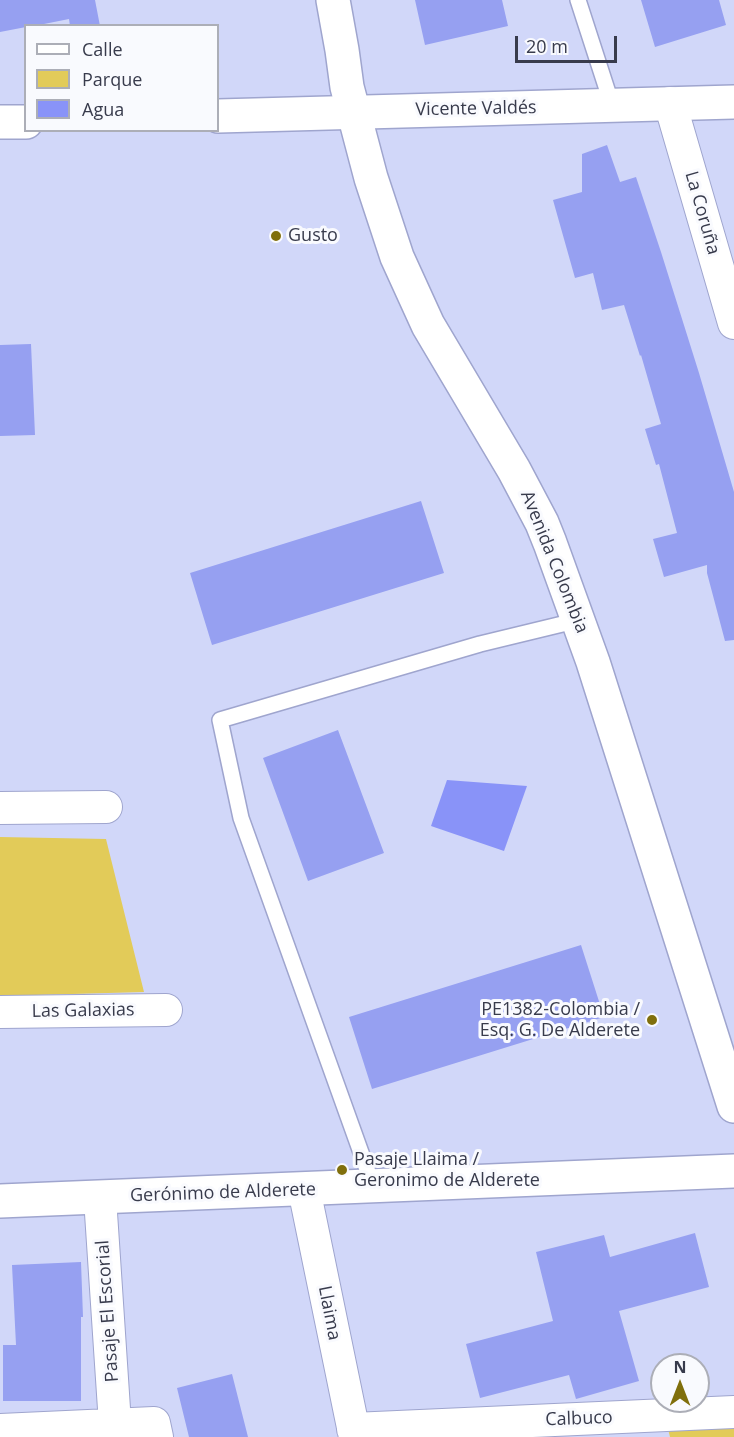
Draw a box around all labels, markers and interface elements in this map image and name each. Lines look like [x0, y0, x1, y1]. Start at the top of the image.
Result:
legend [24, 24, 219, 132]
scale bar [518, 24, 620, 62]
text: 20 m [526, 34, 568, 58]
text: Calle [82, 37, 123, 61]
text: Parque [82, 67, 142, 91]
text: Agua [82, 97, 124, 121]
street label: Vicente Valdés [415, 97, 537, 121]
street label: La Coruña [680, 169, 724, 257]
place label: Gusto [288, 225, 338, 247]
marker: Gusto [269, 229, 283, 243]
street label: Avenida Colombia [516, 488, 592, 636]
street label: Las Galaxias [31, 999, 135, 1023]
place label: PE1382-Colombia / Esq. G. De Alderete [480, 999, 640, 1042]
marker: PE1382-Colombia / Esq. G. De Alderete [645, 1013, 659, 1027]
place label: Pasaje Llaima / Geronimo de Alderete [354, 1149, 540, 1192]
marker: Pasaje Llaima / Geronimo de Alderete [335, 1163, 349, 1177]
street label: Gerónimo de Alderete [130, 1179, 316, 1207]
street label: Pasaje El Escorial [92, 1239, 124, 1383]
street label: Llaima [313, 1284, 345, 1342]
north arrow [650, 1353, 710, 1413]
text: N [673, 1356, 687, 1378]
street label: Calbuco [545, 1407, 613, 1431]

